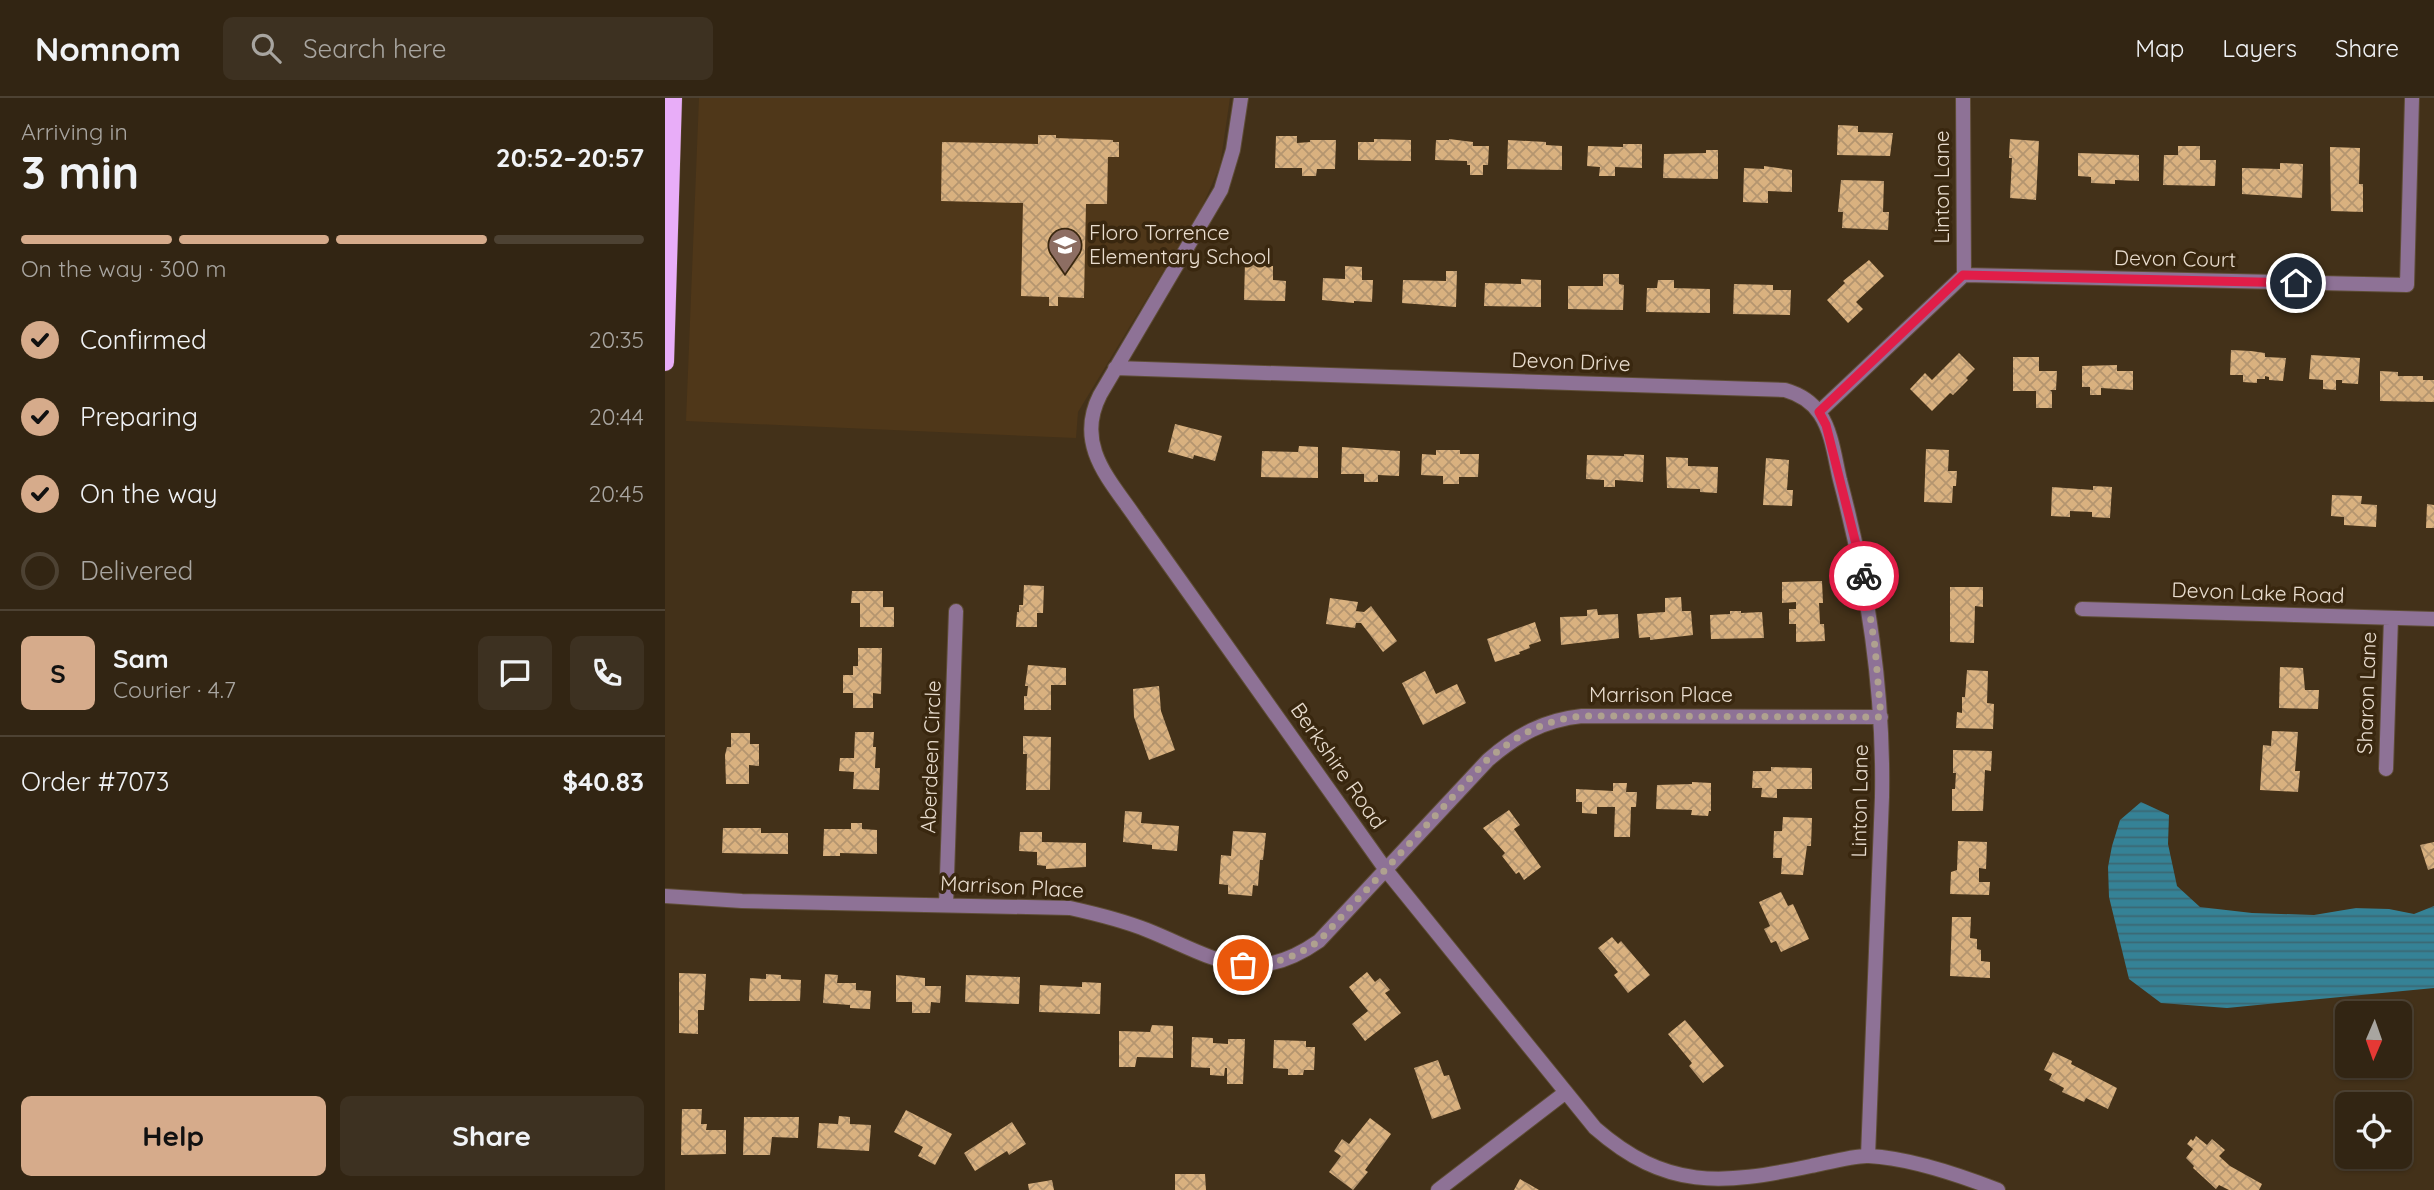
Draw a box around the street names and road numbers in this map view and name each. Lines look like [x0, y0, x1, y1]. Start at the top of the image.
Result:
street label: Linton Lane [1928, 130, 1954, 244]
street label: Devon Court [2114, 244, 2236, 272]
street label: Devon Drive [1511, 346, 1631, 376]
street label: Devon Lake Road [2171, 576, 2345, 608]
street label: Sharon Lane [2351, 631, 2381, 755]
street label: Aberdeen Circle [914, 680, 946, 834]
street label: Marrison Place [1589, 681, 1733, 707]
street label: Berkshire Road [1286, 697, 1392, 834]
street label: Linton Lane [1845, 744, 1873, 858]
street label: Marrison Place [939, 869, 1085, 903]

